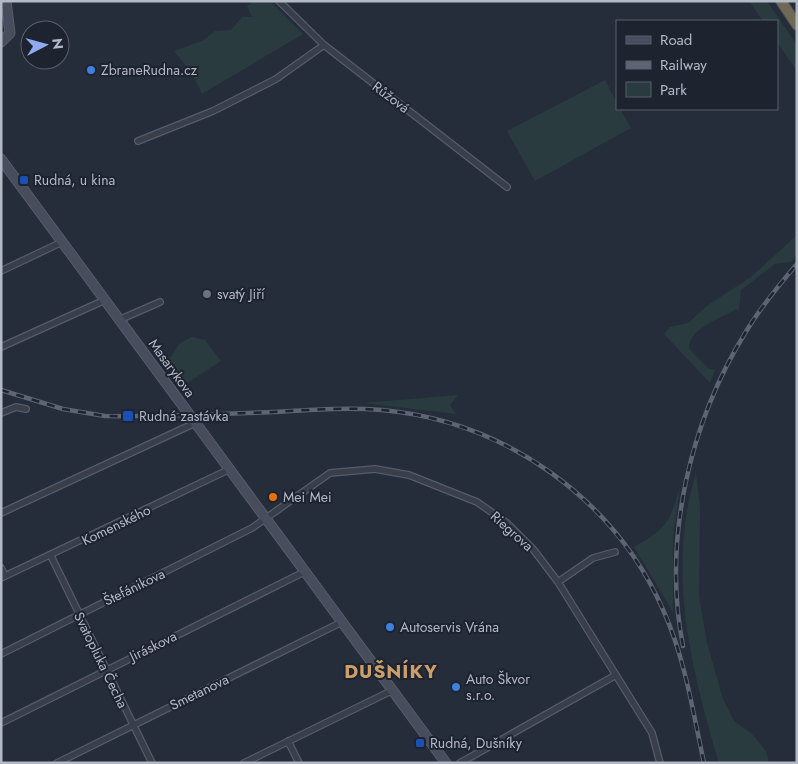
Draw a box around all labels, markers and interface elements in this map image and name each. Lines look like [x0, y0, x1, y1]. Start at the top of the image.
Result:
north arrow [20, 20, 70, 70]
legend [616, 20, 778, 110]
text: Road [660, 29, 692, 51]
text: N [47, 37, 68, 50]
text: Railway [660, 54, 707, 76]
place label: ZbraneRudna.cz [101, 60, 198, 80]
marker: ZbraneRudna.cz [85, 64, 97, 76]
street label: Růžová [368, 76, 414, 118]
text: Park [660, 79, 687, 101]
place label: Rudná, u kina [34, 170, 115, 190]
marker: Rudná, u kina [18, 174, 30, 186]
place label: svatý Jiří [217, 284, 266, 304]
marker: svatý Jiří [201, 288, 213, 300]
street label: Masarykova [144, 335, 200, 401]
place label: Rudná zastávka [139, 406, 228, 426]
marker: Rudná zastávka [121, 409, 135, 423]
place label: Mei Mei [283, 487, 332, 507]
marker: Mei Mei [267, 491, 279, 503]
street label: Komenského [78, 500, 154, 550]
street label: Riegrova [486, 506, 538, 556]
street label: Štefánikova [100, 563, 168, 611]
street label: Svatopluka Čecha [69, 609, 133, 711]
place label: Autoservis Vrána [400, 617, 499, 637]
marker: Autoservis Vrána [384, 621, 396, 633]
street label: Jiráskova [124, 626, 180, 667]
district label: DUŠNÍKY [344, 658, 438, 685]
street label: Smetanova [166, 669, 232, 715]
place label: Auto Škvor s.r.o. [466, 669, 530, 705]
marker: Auto Škvor s.r.o. [450, 681, 462, 693]
place label: Rudná, Dušníky [430, 733, 523, 753]
marker: Rudná, Dušníky [414, 737, 426, 749]

